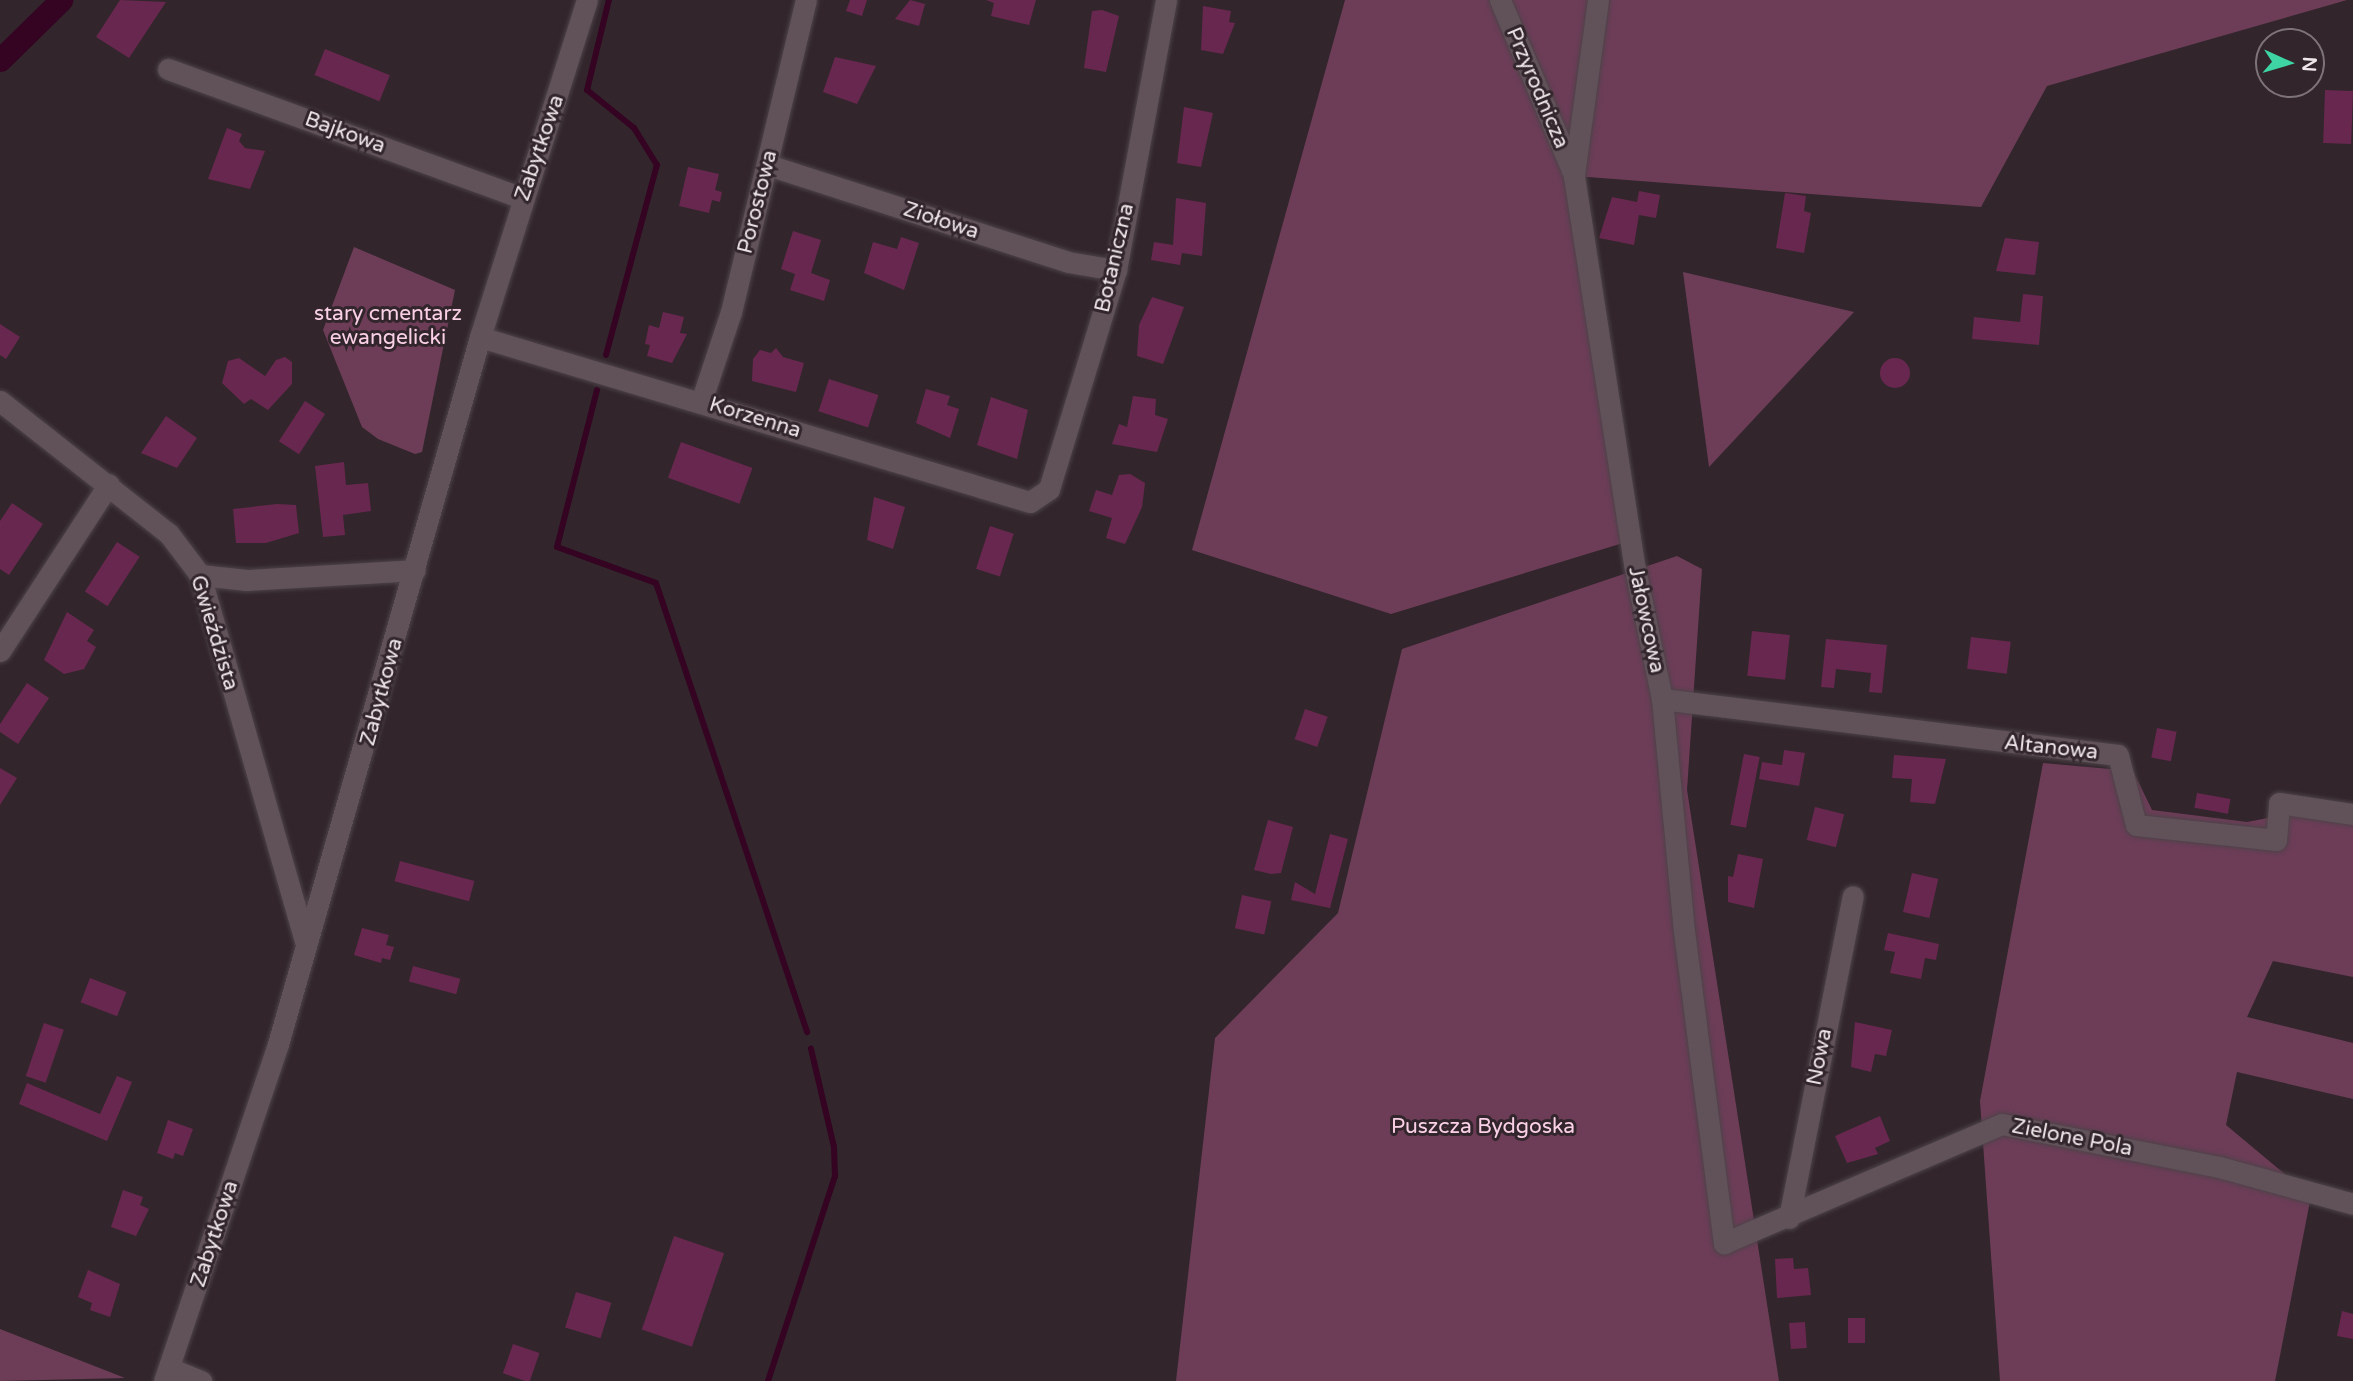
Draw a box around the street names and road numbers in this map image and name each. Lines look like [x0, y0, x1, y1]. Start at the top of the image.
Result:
street label: Przyrodnicza [1500, 24, 1574, 152]
street label: Zabytkowa [510, 92, 570, 204]
street label: Bajkowa [301, 107, 389, 159]
street label: Porostowa [733, 148, 783, 256]
street label: Ziołowa [900, 197, 982, 245]
street label: Botaniczna [1090, 201, 1140, 315]
street label: Korzenna [706, 392, 804, 444]
street label: Jałowcowa [1622, 564, 1670, 676]
street label: Gwieździsta [185, 572, 243, 694]
street label: Zabytkowa [356, 636, 408, 748]
street label: Altanowa [2003, 731, 2099, 765]
street label: Nowa [1802, 1026, 1838, 1088]
street label: Zielone Pola [2010, 1114, 2134, 1162]
street label: Zabytkowa [186, 1178, 244, 1290]

